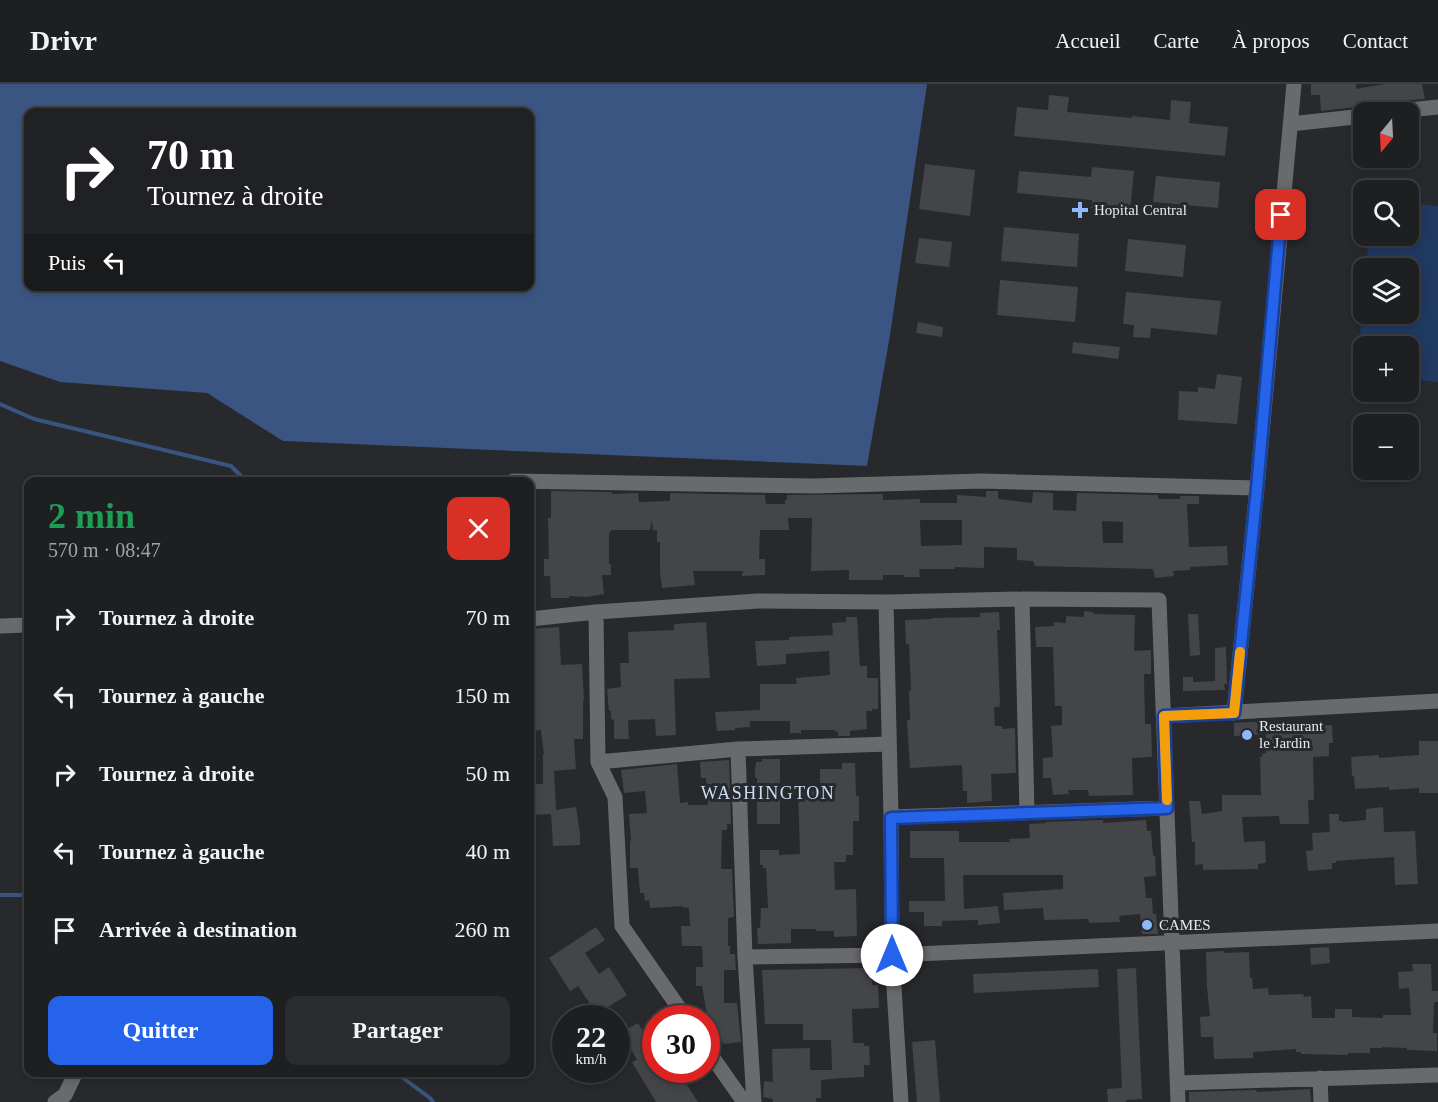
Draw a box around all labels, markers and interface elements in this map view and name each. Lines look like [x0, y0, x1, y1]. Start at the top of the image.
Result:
text: Drivr [30, 25, 97, 56]
text: Accueil [1055, 29, 1121, 53]
text: Carte [1154, 29, 1199, 53]
text: À propos [1232, 29, 1310, 53]
text: Contact [1343, 29, 1408, 53]
north arrow [1353, 102, 1419, 168]
map controls [1353, 102, 1419, 480]
icon: right [48, 132, 126, 210]
text: 70 m [147, 132, 235, 178]
button: search [1353, 180, 1419, 246]
text: Tournez à droite [147, 181, 324, 211]
pin [1255, 189, 1306, 240]
icon: arrive [1264, 198, 1297, 231]
marker: Hopital Central [1071, 201, 1089, 219]
place label: Hopital Central [1094, 202, 1187, 218]
icon: left [98, 246, 131, 279]
text: Puis [48, 250, 86, 275]
button: layers [1353, 258, 1419, 324]
button: + [1353, 336, 1419, 402]
button: − [1353, 414, 1419, 480]
text: 2 min [48, 496, 135, 536]
button: close [447, 497, 510, 560]
text: 570 m · 08:47 [48, 539, 161, 561]
icon: right [48, 602, 81, 635]
text: Tournez à droite [99, 605, 254, 630]
text: 70 m [465, 605, 510, 630]
icon: left [48, 680, 81, 713]
text: Tournez à gauche [99, 683, 264, 708]
text: 150 m [454, 683, 510, 708]
place label: Restaurant le Jardin [1259, 718, 1324, 751]
marker: Restaurant le Jardin [1240, 728, 1254, 742]
icon: right [48, 758, 81, 791]
text: Tournez à droite [99, 761, 254, 786]
text: 50 m [465, 761, 510, 786]
district label: WASHINGTON [701, 783, 835, 803]
icon: left [48, 836, 81, 869]
text: Tournez à gauche [99, 839, 264, 864]
text: 40 m [465, 839, 510, 864]
icon: arrive [48, 914, 81, 947]
text: Arrivée à destination [99, 917, 297, 942]
text: 260 m [454, 917, 510, 942]
place label: CAMES [1159, 917, 1211, 933]
marker: CAMES [1140, 918, 1154, 932]
position arrow [860, 923, 924, 987]
button: Quitter [48, 996, 273, 1065]
button: Partager [285, 996, 510, 1065]
speed limit sign: 30 [642, 1005, 720, 1083]
text: 22 [576, 1020, 606, 1053]
text: km/h [576, 1051, 606, 1067]

